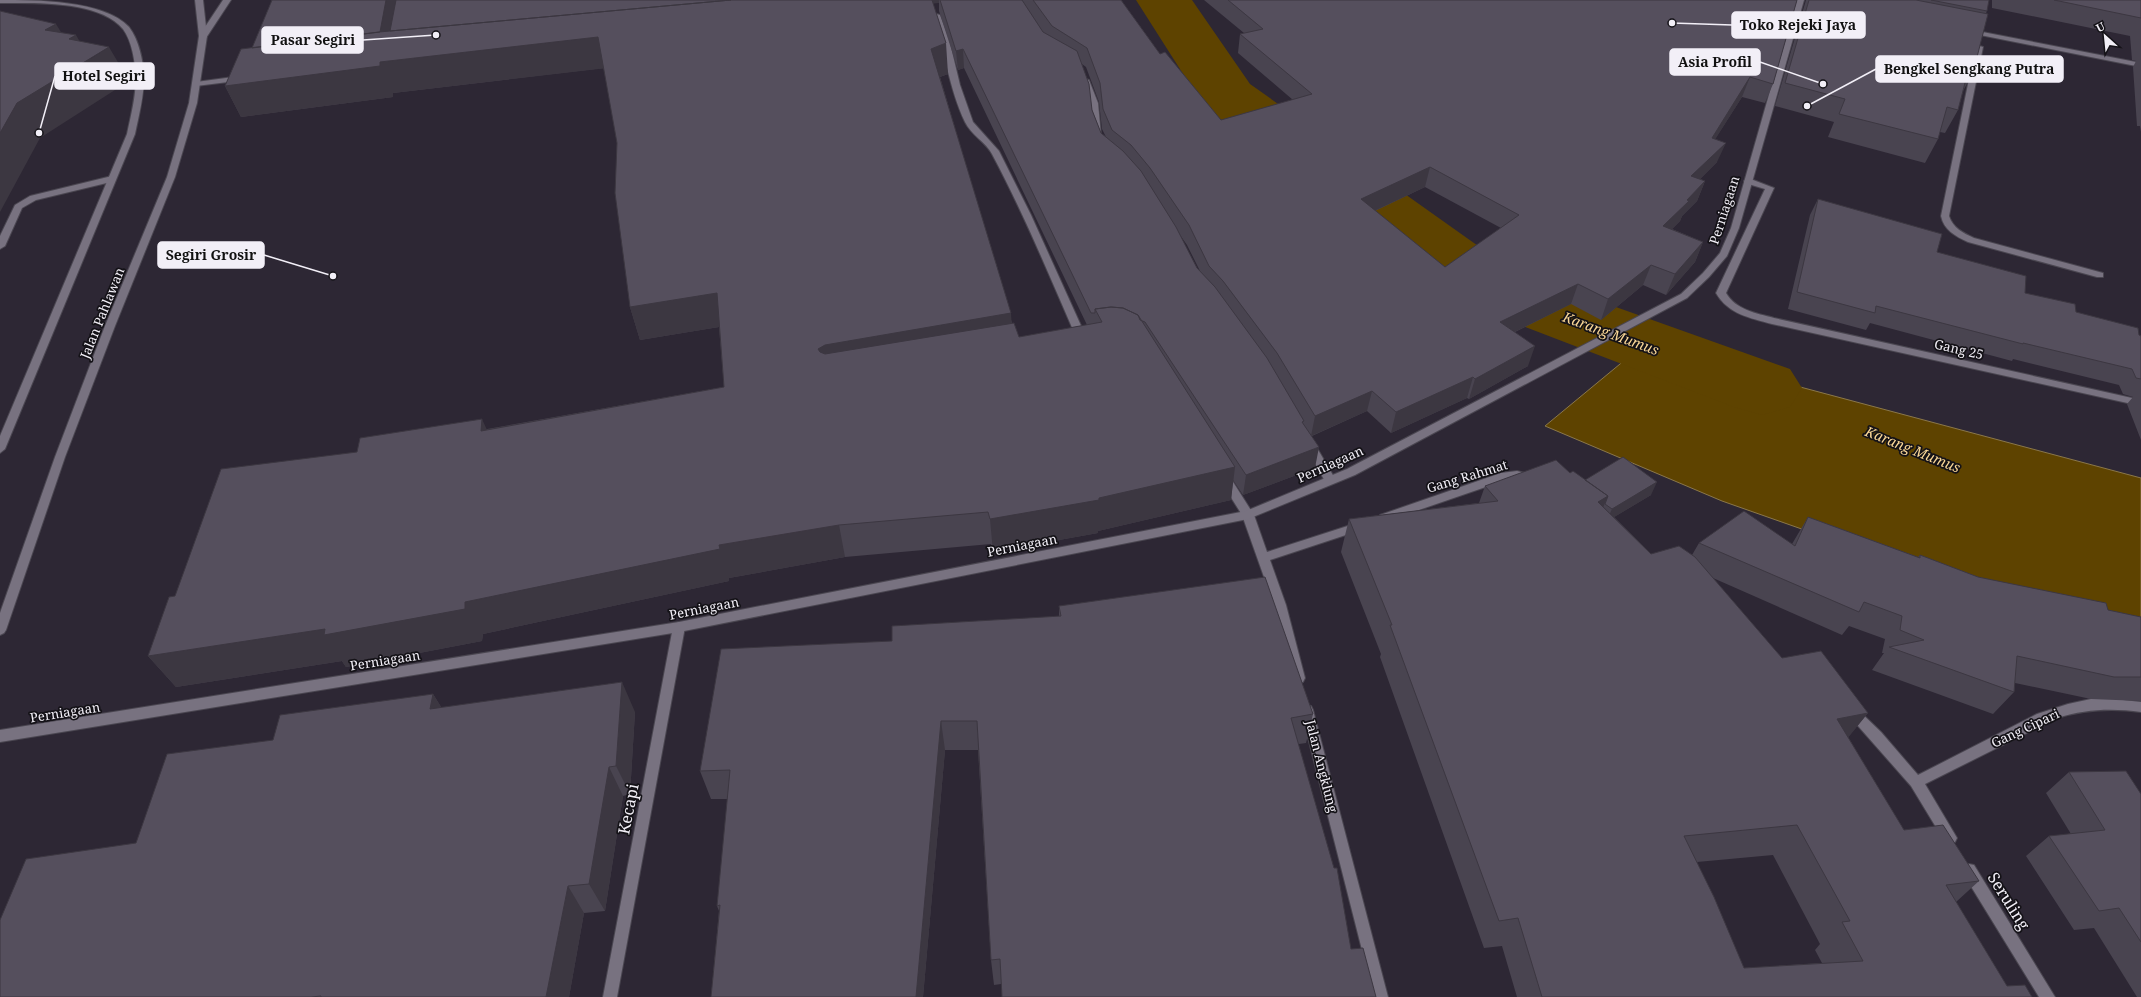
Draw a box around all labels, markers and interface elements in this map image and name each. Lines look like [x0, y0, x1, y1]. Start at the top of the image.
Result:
callout: Toko Rejeki Jaya [1732, 12, 1865, 38]
text: Toko Rejeki Jaya [1740, 15, 1856, 34]
north arrow [2085, 16, 2125, 56]
text: U [2093, 18, 2108, 35]
callout: Pasar Segiri [262, 27, 363, 53]
text: Pasar Segiri [271, 30, 355, 49]
callout: Asia Profil [1670, 49, 1760, 75]
text: Asia Profil [1678, 52, 1752, 71]
callout: Bengkel Sengkang Putra [1876, 56, 2063, 82]
text: Bengkel Sengkang Putra [1884, 59, 2054, 78]
callout: Hotel Segiri [55, 63, 154, 89]
text: Hotel Segiri [62, 66, 146, 85]
street label: Perniagaan [1704, 173, 1744, 246]
callout: Segiri Grosir [158, 242, 264, 268]
text: Segiri Grosir [166, 245, 257, 264]
street label: Jalan Pahlawan [75, 264, 129, 362]
water label: Karang Mumus [1559, 306, 1662, 359]
street label: Gang 25 [1933, 335, 1985, 363]
water label: Karang Mumus [1862, 421, 1964, 477]
street label: Perniagaan [1294, 441, 1367, 487]
street label: Gang Rahmat [1424, 455, 1510, 497]
street label: Perniagaan [986, 529, 1059, 561]
street label: Perniagaan [668, 592, 741, 624]
street label: Perniagaan [349, 645, 422, 674]
street label: Perniagaan [29, 697, 102, 726]
street label: Gang Cipari [1988, 704, 2062, 752]
street label: Jalan Angklung [1302, 717, 1342, 814]
street label: Kecapi [612, 782, 644, 836]
street label: Seruling [1983, 868, 2035, 934]

